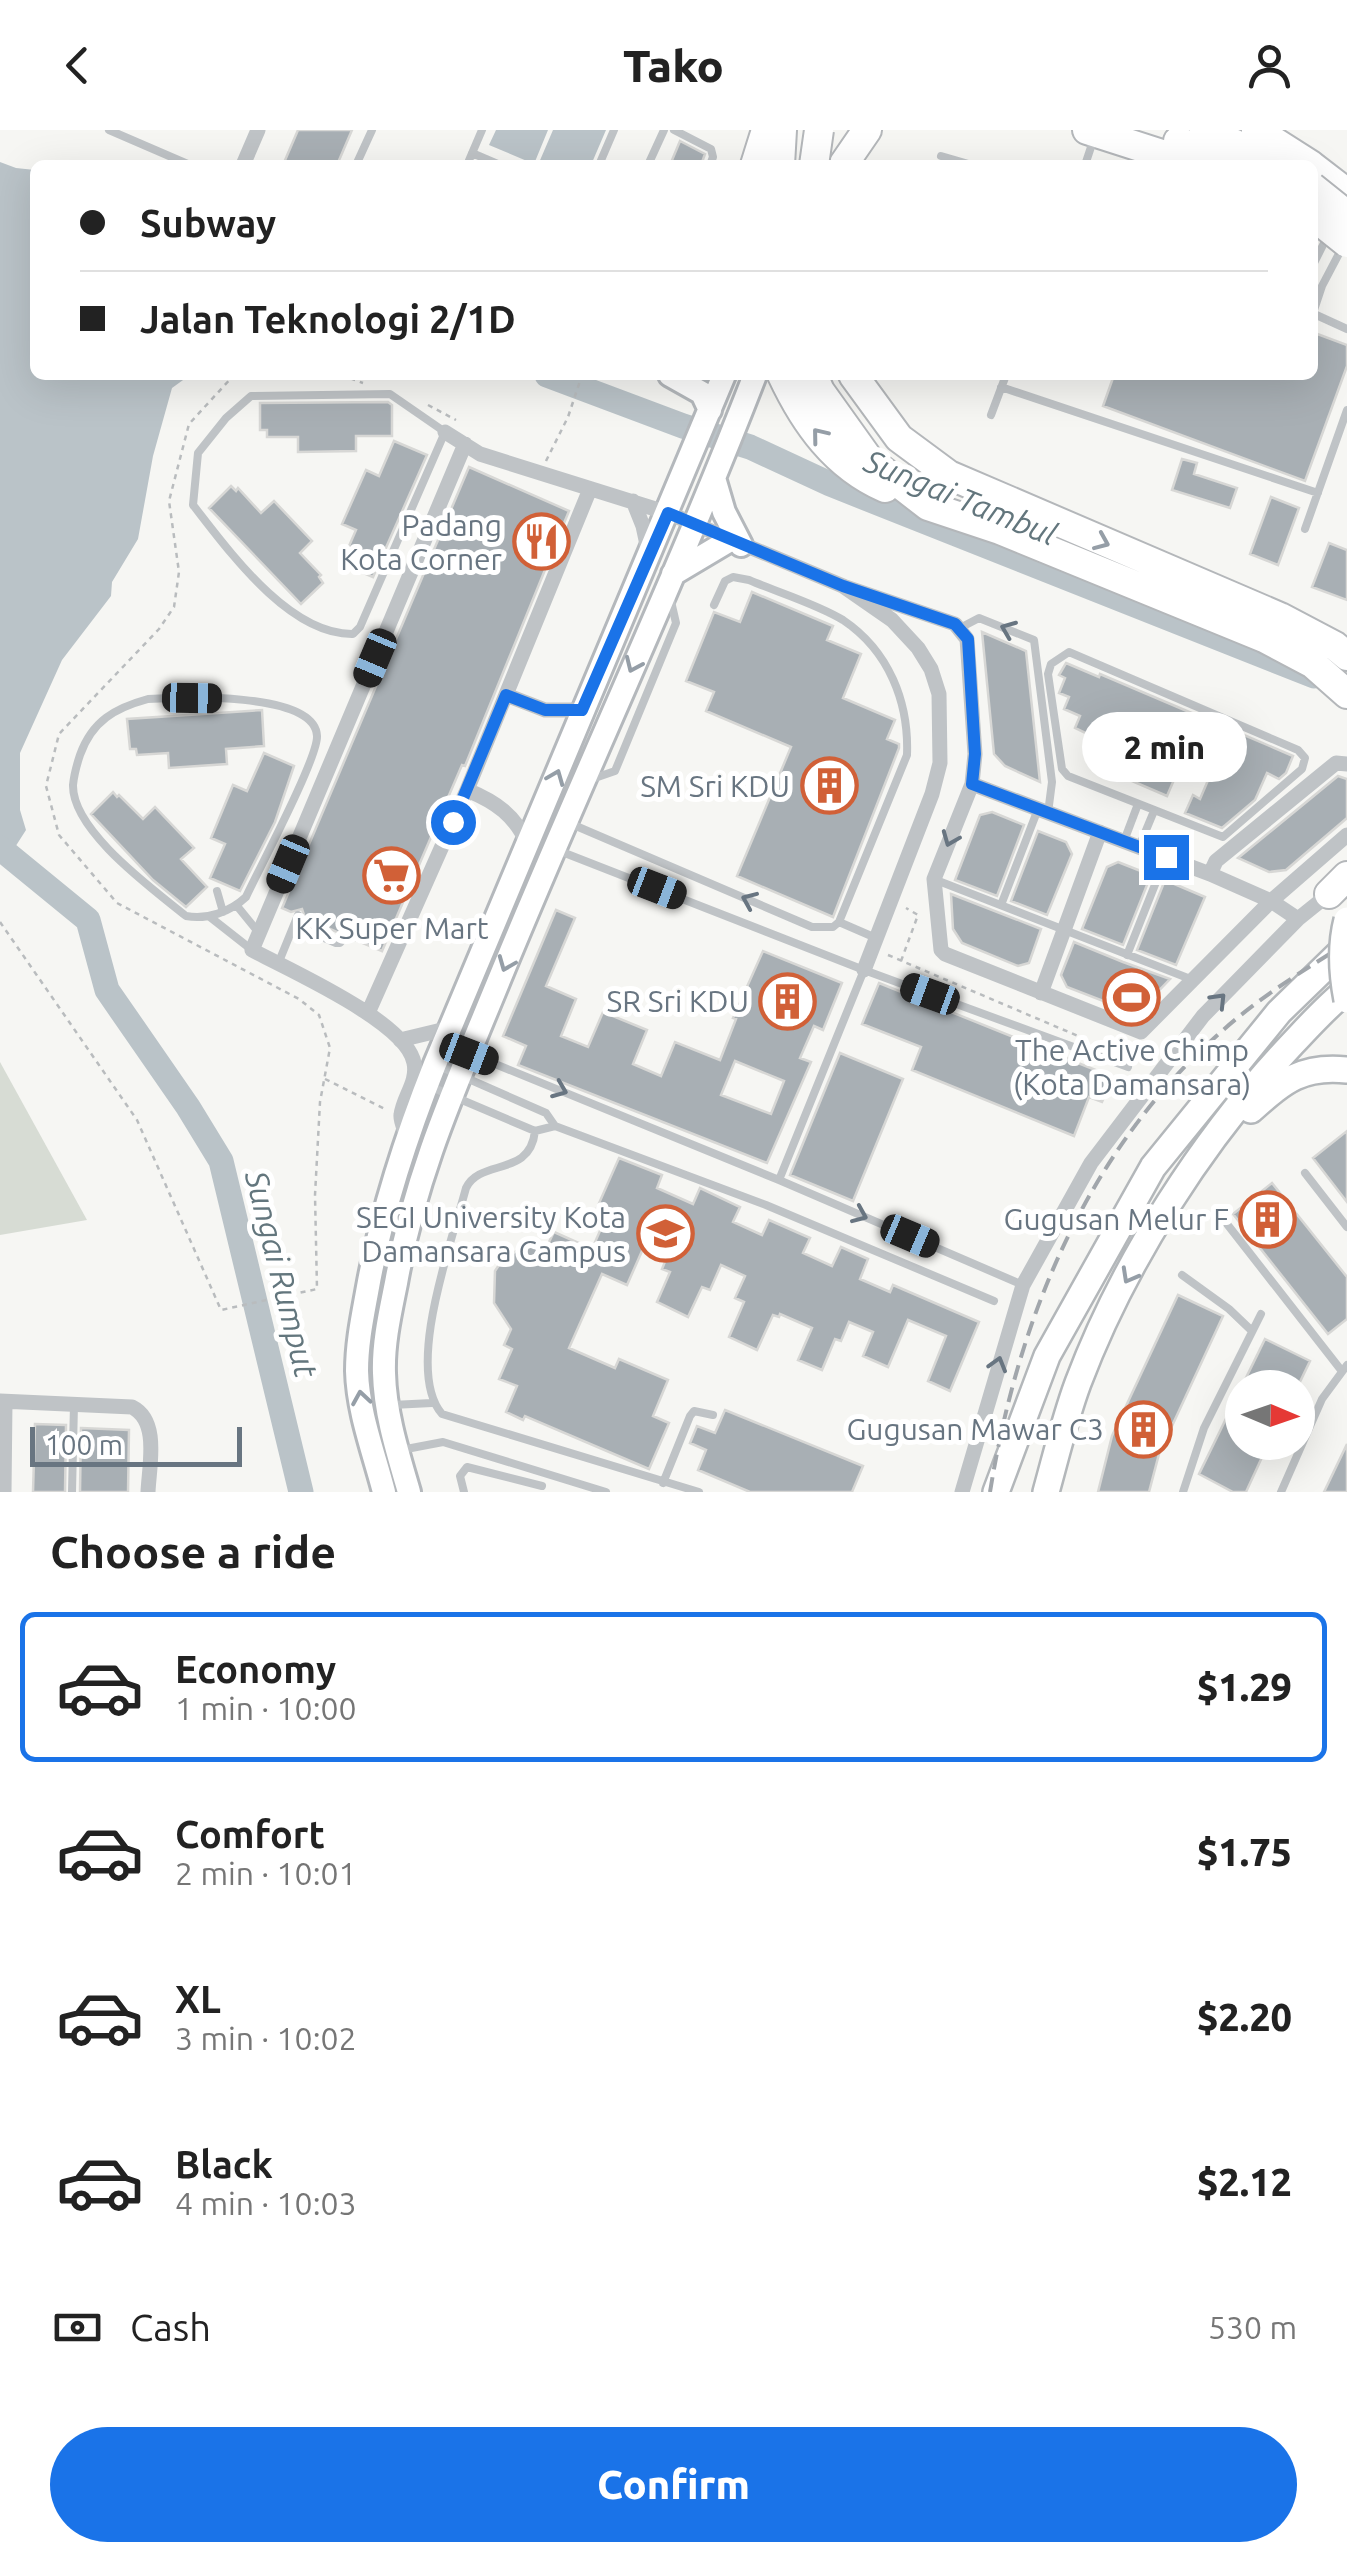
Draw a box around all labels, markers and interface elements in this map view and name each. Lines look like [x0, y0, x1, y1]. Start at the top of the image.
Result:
icon: back [50, 38, 105, 93]
icon: person [1242, 38, 1297, 93]
text: Tako [623, 40, 724, 91]
text: Subway [140, 202, 276, 244]
text: Jalan Teknologi 2/1D [140, 298, 516, 340]
one-way arrow [813, 429, 830, 447]
water label: Sungai Tambul [859, 442, 1062, 552]
place label: Padang Kota Corner [340, 508, 503, 576]
restaurant icon: Padang Kota Corner [511, 512, 571, 572]
one-way arrow [1092, 530, 1110, 550]
one-way arrow [1000, 621, 1018, 641]
car [349, 625, 401, 691]
one-way arrow [625, 655, 645, 673]
car [162, 682, 222, 714]
callout: 2 min [1084, 712, 1248, 782]
text: 2 min [1124, 729, 1205, 765]
building icon: SM Sri KDU [799, 756, 859, 816]
one-way arrow [544, 769, 564, 787]
place label: SM Sri KDU [640, 769, 790, 803]
route start [431, 800, 476, 845]
one-way arrow [942, 829, 962, 847]
car [262, 831, 314, 897]
route end [1144, 835, 1189, 880]
supermarket icon: KK Super Mart [362, 845, 422, 905]
car [624, 863, 690, 913]
one-way arrow [741, 892, 759, 912]
place label: KK Super Mart [295, 911, 489, 945]
one-way arrow [497, 954, 517, 972]
sports icon: The Active Chimp (Kota Damansara) [1102, 967, 1162, 1027]
car [897, 970, 963, 1018]
building icon: SR Sri KDU [758, 971, 818, 1031]
place label: SR Sri KDU [607, 984, 749, 1018]
one-way arrow [1207, 994, 1225, 1012]
car [436, 1029, 502, 1079]
place label: The Active Chimp (Kota Damansara) [1013, 1033, 1251, 1101]
one-way arrow [549, 1078, 567, 1098]
water label: Sungai Rumput [239, 1166, 325, 1381]
building icon: Gugusan Melur F [1238, 1189, 1298, 1249]
place label: SEGI University Kota Damansara Campus [356, 1200, 626, 1268]
place label: Gugusan Melur F [1004, 1202, 1229, 1236]
one-way arrow [850, 1203, 868, 1223]
school or university icon: SEGI University Kota Damansara Campus [635, 1204, 695, 1264]
car [877, 1210, 943, 1262]
one-way arrow [1121, 1265, 1141, 1283]
one-way arrow [986, 1357, 1007, 1374]
north arrow [1225, 1370, 1315, 1460]
map controls [1225, 1370, 1315, 1460]
one-way arrow [351, 1389, 372, 1406]
building icon: Gugusan Mawar C3 [1113, 1399, 1173, 1459]
place label: Gugusan Mawar C3 [846, 1412, 1104, 1446]
scale bar [30, 1422, 242, 1466]
text: 100 m [45, 1429, 123, 1460]
text: Choose a ride [50, 1526, 336, 1577]
icon: car [55, 1642, 145, 1732]
text: Economy [175, 1648, 336, 1690]
text: $1.29 [1197, 1666, 1292, 1708]
text: 1 min · 10:00 [175, 1690, 357, 1726]
icon: car [55, 1807, 145, 1897]
text: Comfort [175, 1813, 325, 1855]
text: $1.75 [1197, 1831, 1292, 1873]
text: 2 min · 10:01 [175, 1855, 357, 1891]
icon: car [55, 1972, 145, 2062]
text: XL [175, 1978, 221, 2020]
text: $2.20 [1197, 1996, 1292, 2038]
text: 3 min · 10:02 [175, 2020, 357, 2056]
icon: car [55, 2137, 145, 2227]
text: Black [175, 2143, 273, 2185]
text: $2.12 [1197, 2161, 1292, 2203]
text: 4 min · 10:03 [175, 2185, 357, 2221]
icon: cash [50, 2300, 105, 2355]
text: Cash [130, 2306, 211, 2348]
text: 530 m [1208, 2309, 1297, 2345]
button: Confirm [50, 2427, 1297, 2542]

